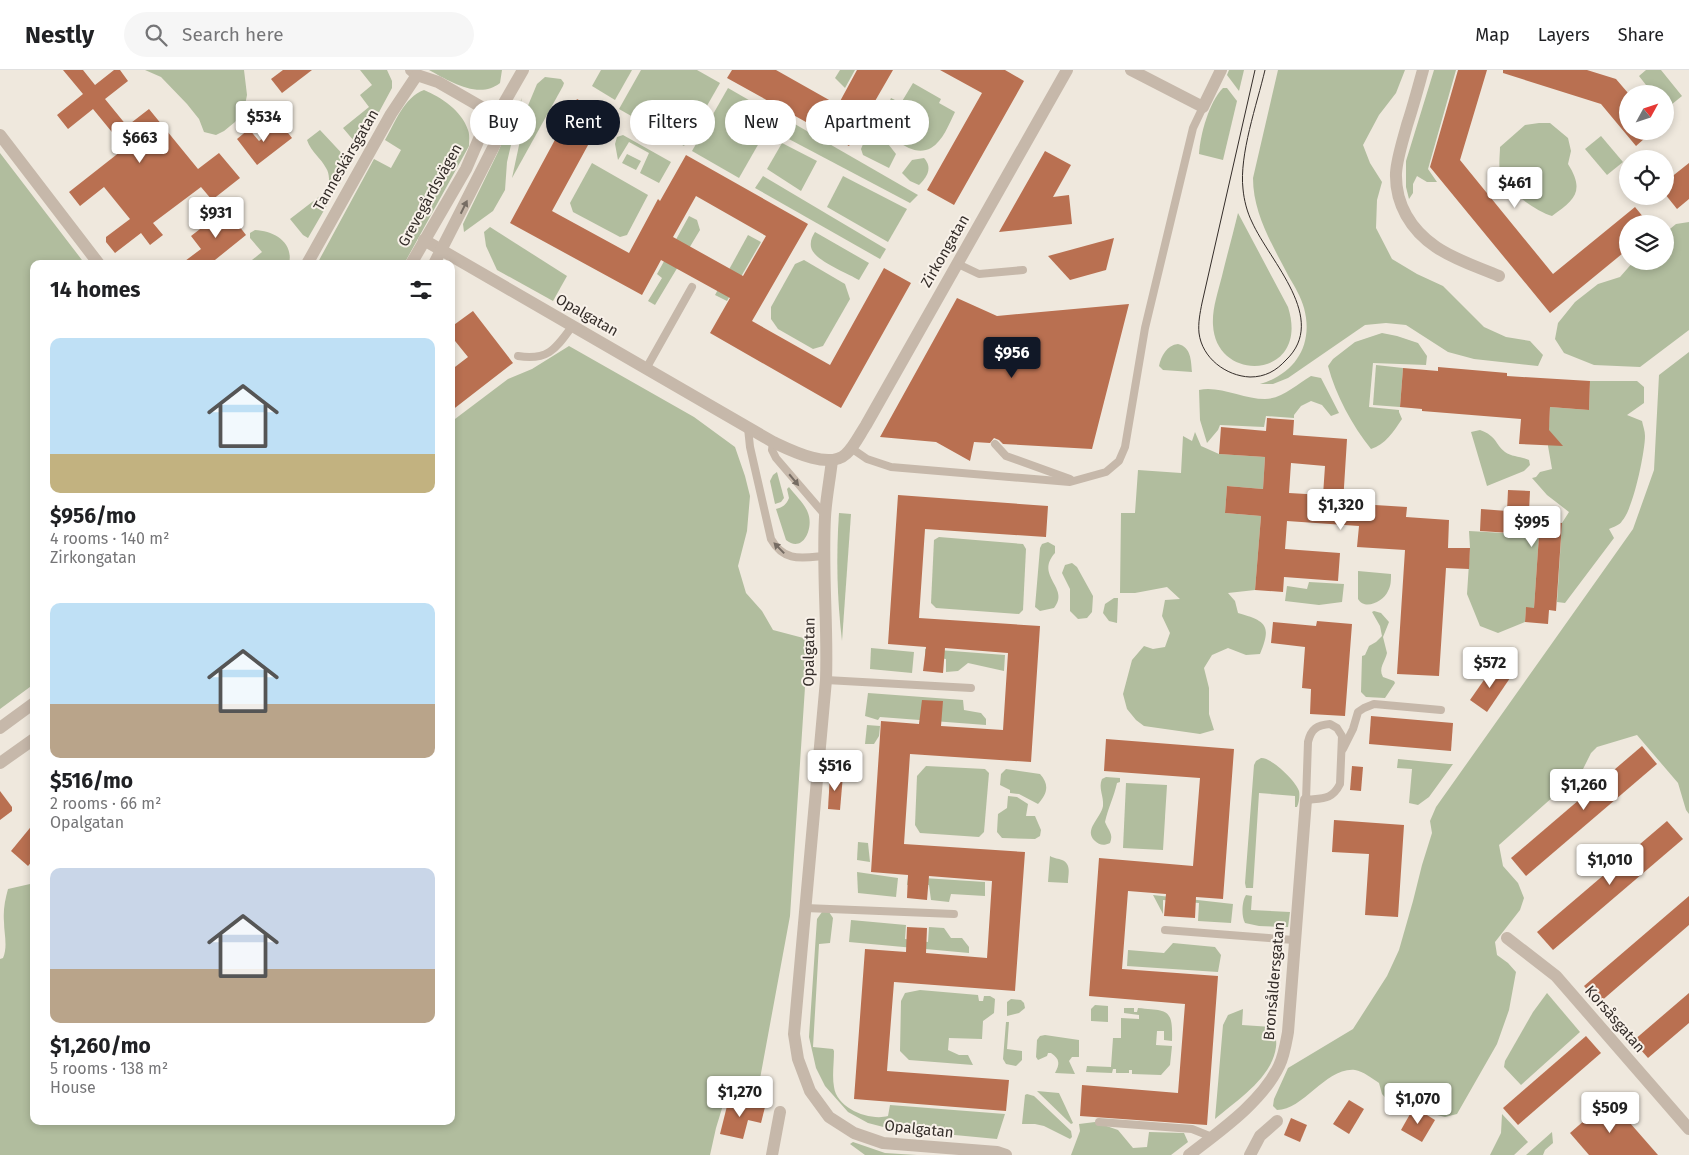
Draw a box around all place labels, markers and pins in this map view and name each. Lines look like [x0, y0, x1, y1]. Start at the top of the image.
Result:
pin: $534 [234, 100, 294, 143]
pin: $663 [110, 122, 170, 164]
pin: $461 [1485, 166, 1545, 209]
pin: $931 [186, 196, 246, 239]
pin: $956 [982, 336, 1042, 379]
pin: $1,320 [1300, 488, 1382, 531]
pin: $995 [1502, 506, 1562, 548]
pin: $572 [1460, 646, 1520, 689]
pin: $516 [805, 750, 865, 792]
pin: $1,260 [1543, 768, 1625, 811]
pin: $1,010 [1569, 844, 1651, 886]
pin: $1,270 [699, 1076, 781, 1118]
pin: $1,070 [1377, 1082, 1459, 1125]
pin: $509 [1580, 1092, 1640, 1134]

